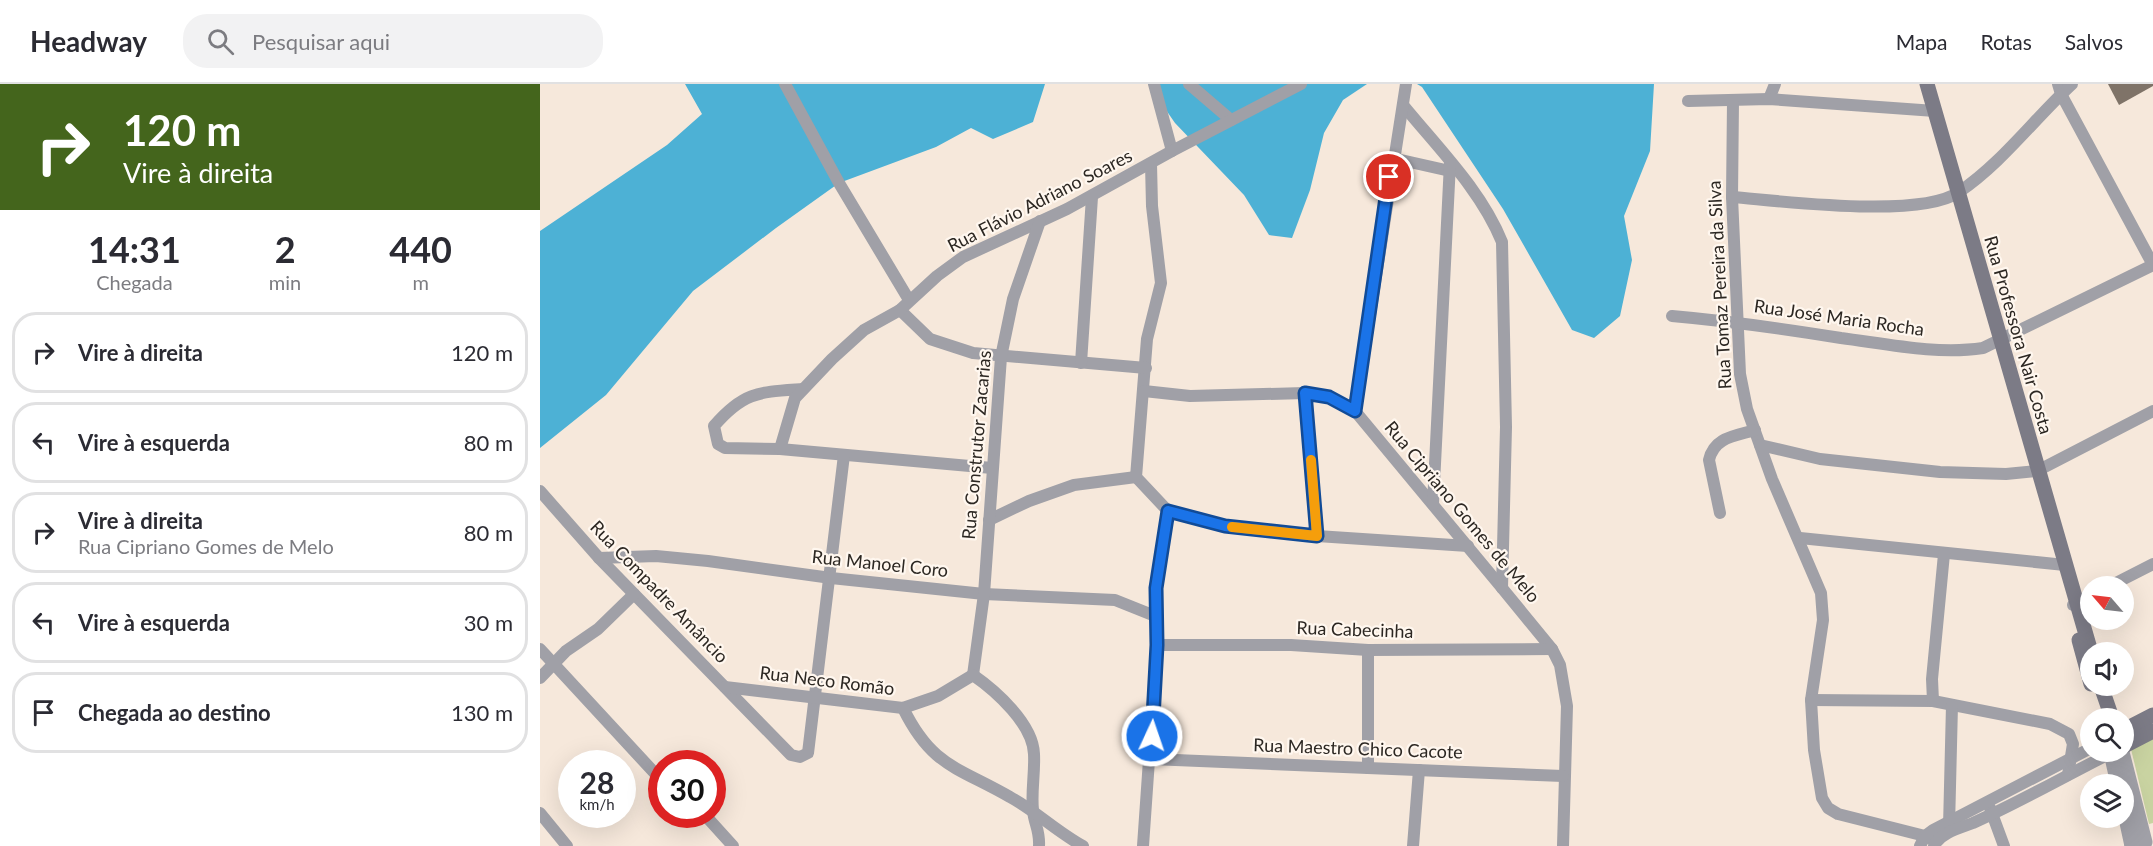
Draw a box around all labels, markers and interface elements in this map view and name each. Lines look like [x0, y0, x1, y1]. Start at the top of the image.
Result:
search box [183, 14, 603, 68]
text: Headway [30, 24, 147, 58]
icon: search [204, 25, 237, 58]
text: Pesquisar aqui [252, 28, 390, 55]
text: Mapa [1896, 29, 1948, 54]
text: Rotas [1981, 29, 2032, 54]
text: Salvos [2065, 29, 2123, 54]
text: 120 m [123, 105, 241, 155]
icon: right [24, 108, 102, 186]
street label: Rua Flávio Adriano Soares [943, 144, 1136, 256]
pin [1363, 151, 1414, 202]
text: Vire à direita [123, 156, 273, 189]
icon: arrive [1372, 160, 1405, 193]
street label: Rua Tomaz Pereira da Silva [1703, 180, 1735, 390]
text: 14:31 [88, 227, 181, 271]
text: 2 [275, 227, 296, 271]
text: 440 [389, 227, 452, 271]
street label: Rua Professora Nair Costa [1980, 233, 2058, 436]
text: Chegada [96, 270, 173, 294]
text: min [269, 270, 301, 294]
text: m [412, 270, 429, 294]
street label: Rua José Maria Rocha [1753, 294, 1926, 340]
icon: right [27, 336, 60, 369]
text: Vire à direita [78, 339, 203, 366]
text: 120 m [451, 339, 513, 366]
street label: Rua Construtor Zacarias [957, 349, 995, 540]
street label: Rua Cipriano Gomes de Melo [1380, 416, 1545, 607]
icon: left [27, 426, 60, 459]
text: Vire à esquerda [78, 429, 230, 456]
text: 80 m [464, 429, 513, 456]
text: Vire à direita [78, 507, 203, 534]
icon: right [27, 516, 60, 549]
street label: Rua Compadre Amâncio [586, 516, 733, 667]
text: 80 m [464, 519, 513, 546]
text: Rua Cipriano Gomes de Melo [78, 534, 334, 558]
street label: Rua Manoel Coro [811, 545, 949, 581]
north arrow [2080, 576, 2134, 630]
map controls [2080, 576, 2134, 828]
icon: left [27, 606, 60, 639]
text: Vire à esquerda [78, 609, 230, 636]
text: 30 m [464, 609, 513, 636]
street label: Rua Cabecinha [1296, 616, 1414, 642]
button: sound [2080, 642, 2134, 696]
street label: Rua Neco Romão [758, 661, 896, 699]
icon: arrive [27, 696, 60, 729]
text: Chegada ao destino [78, 699, 271, 726]
text: 130 m [451, 699, 513, 726]
position arrow [1120, 704, 1184, 768]
button: search [2080, 708, 2134, 762]
street label: Rua Maestro Chico Cacote [1253, 733, 1463, 763]
speed limit sign: 30 [648, 750, 726, 828]
text: 28 [580, 764, 614, 800]
button: layers [2080, 774, 2134, 828]
text: km/h [579, 795, 615, 813]

